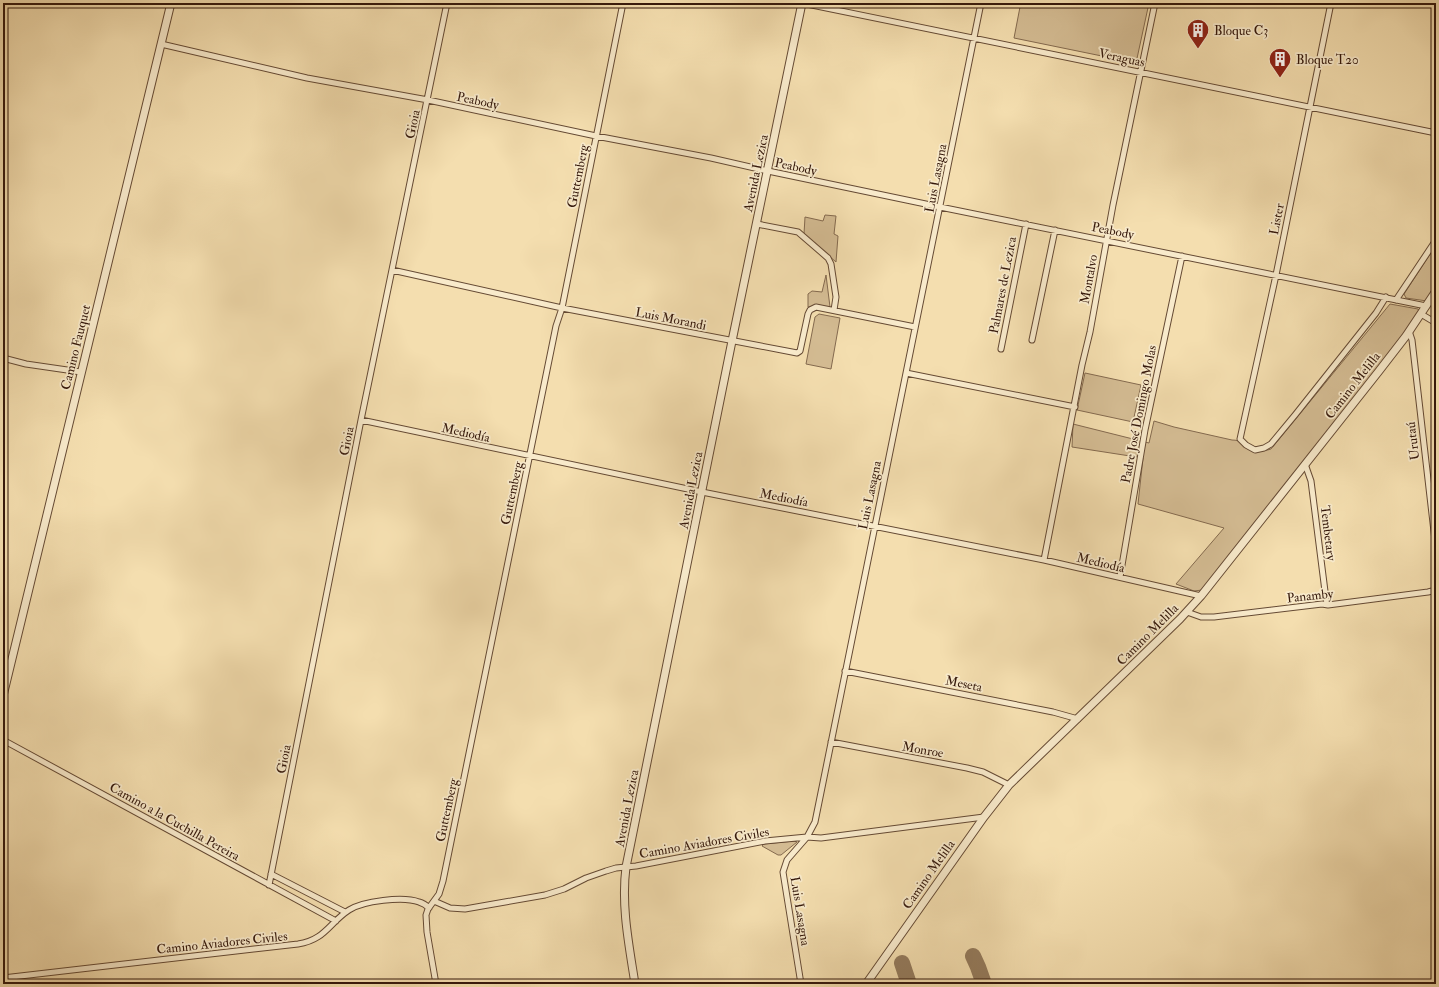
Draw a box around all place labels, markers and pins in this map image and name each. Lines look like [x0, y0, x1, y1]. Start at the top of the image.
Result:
building icon: Bloque C3 [1185, 17, 1211, 50]
place label: Bloque C3 [1214, 23, 1268, 39]
building icon: Bloque T20 [1267, 46, 1293, 79]
place label: Bloque T20 [1296, 52, 1359, 68]

